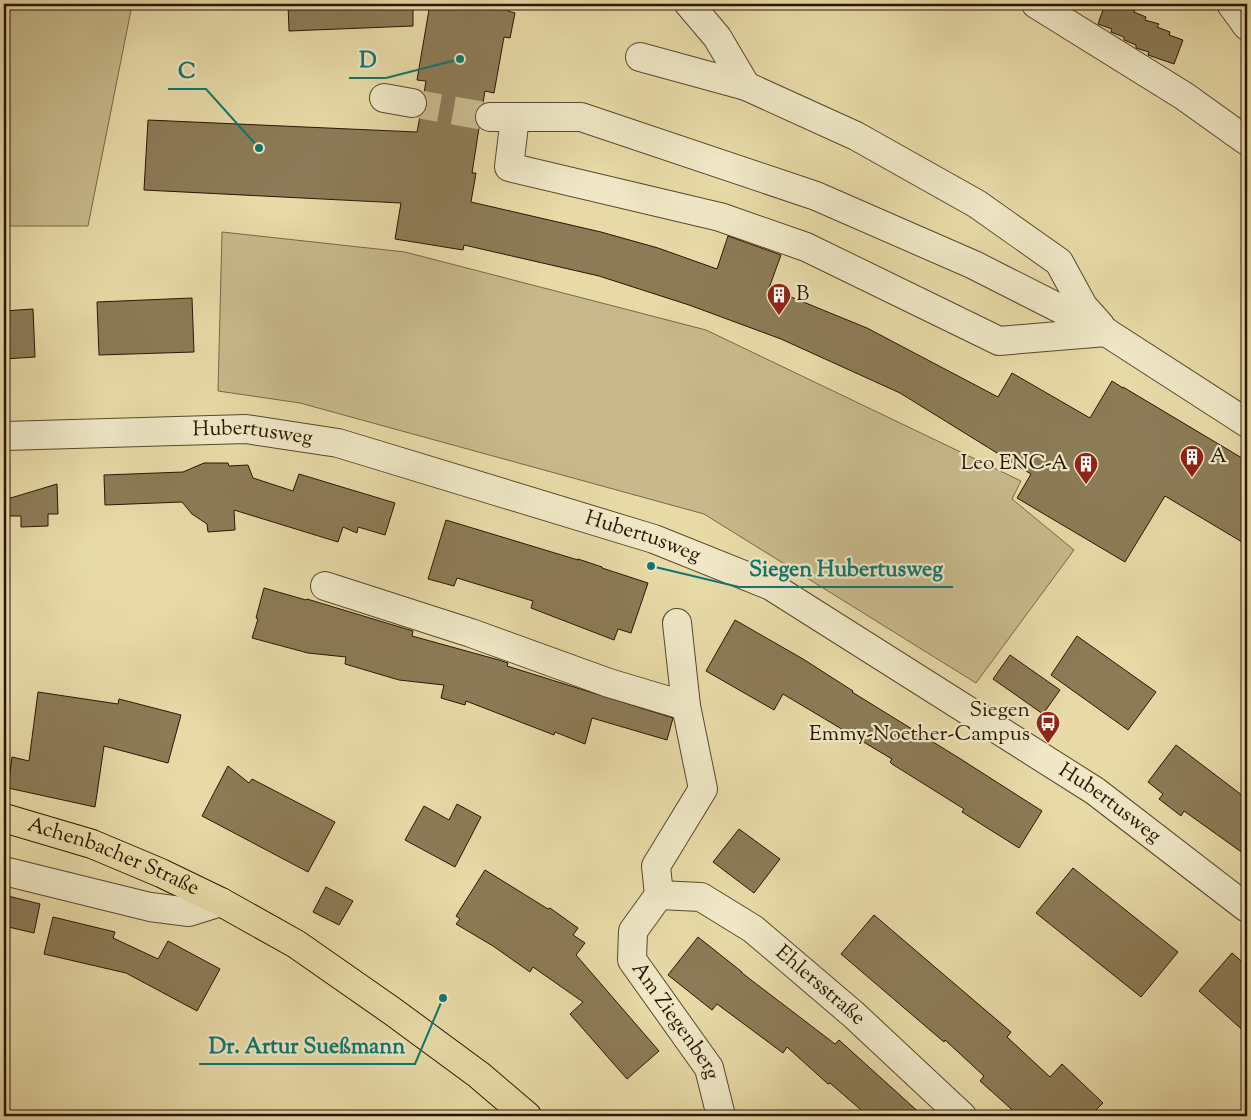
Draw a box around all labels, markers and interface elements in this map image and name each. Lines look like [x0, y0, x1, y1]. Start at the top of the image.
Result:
callout: D [349, 41, 386, 78]
text: D [359, 46, 377, 78]
callout: C [168, 52, 206, 89]
text: C [178, 57, 196, 89]
place label: B [796, 280, 809, 310]
building icon: B [766, 282, 792, 316]
street label: Hubertusweg [192, 414, 315, 454]
place label: A [1210, 442, 1227, 472]
building icon: A [1179, 444, 1205, 478]
place label: Leo ENC-A [961, 449, 1068, 479]
building icon: Leo ENC-A [1073, 451, 1099, 485]
street label: Hubertusweg [581, 504, 705, 571]
callout: Siegen Hubertusweg [739, 550, 953, 587]
text: Siegen Hubertusweg [749, 555, 943, 587]
place label: Siegen Emmy-Noether-Campus [809, 696, 1030, 750]
bus stop icon: Siegen Emmy-Noether-Campus [1035, 710, 1061, 744]
street label: Hubertusweg [1052, 756, 1167, 851]
street label: Achenbacher Straße [24, 811, 204, 904]
street label: Ehlersstraße [768, 939, 872, 1033]
street label: Am Ziegenberg [623, 956, 726, 1083]
callout: Dr. Artur Sueßmann [199, 1027, 415, 1064]
text: Dr. Artur Sueßmann [209, 1032, 405, 1064]

